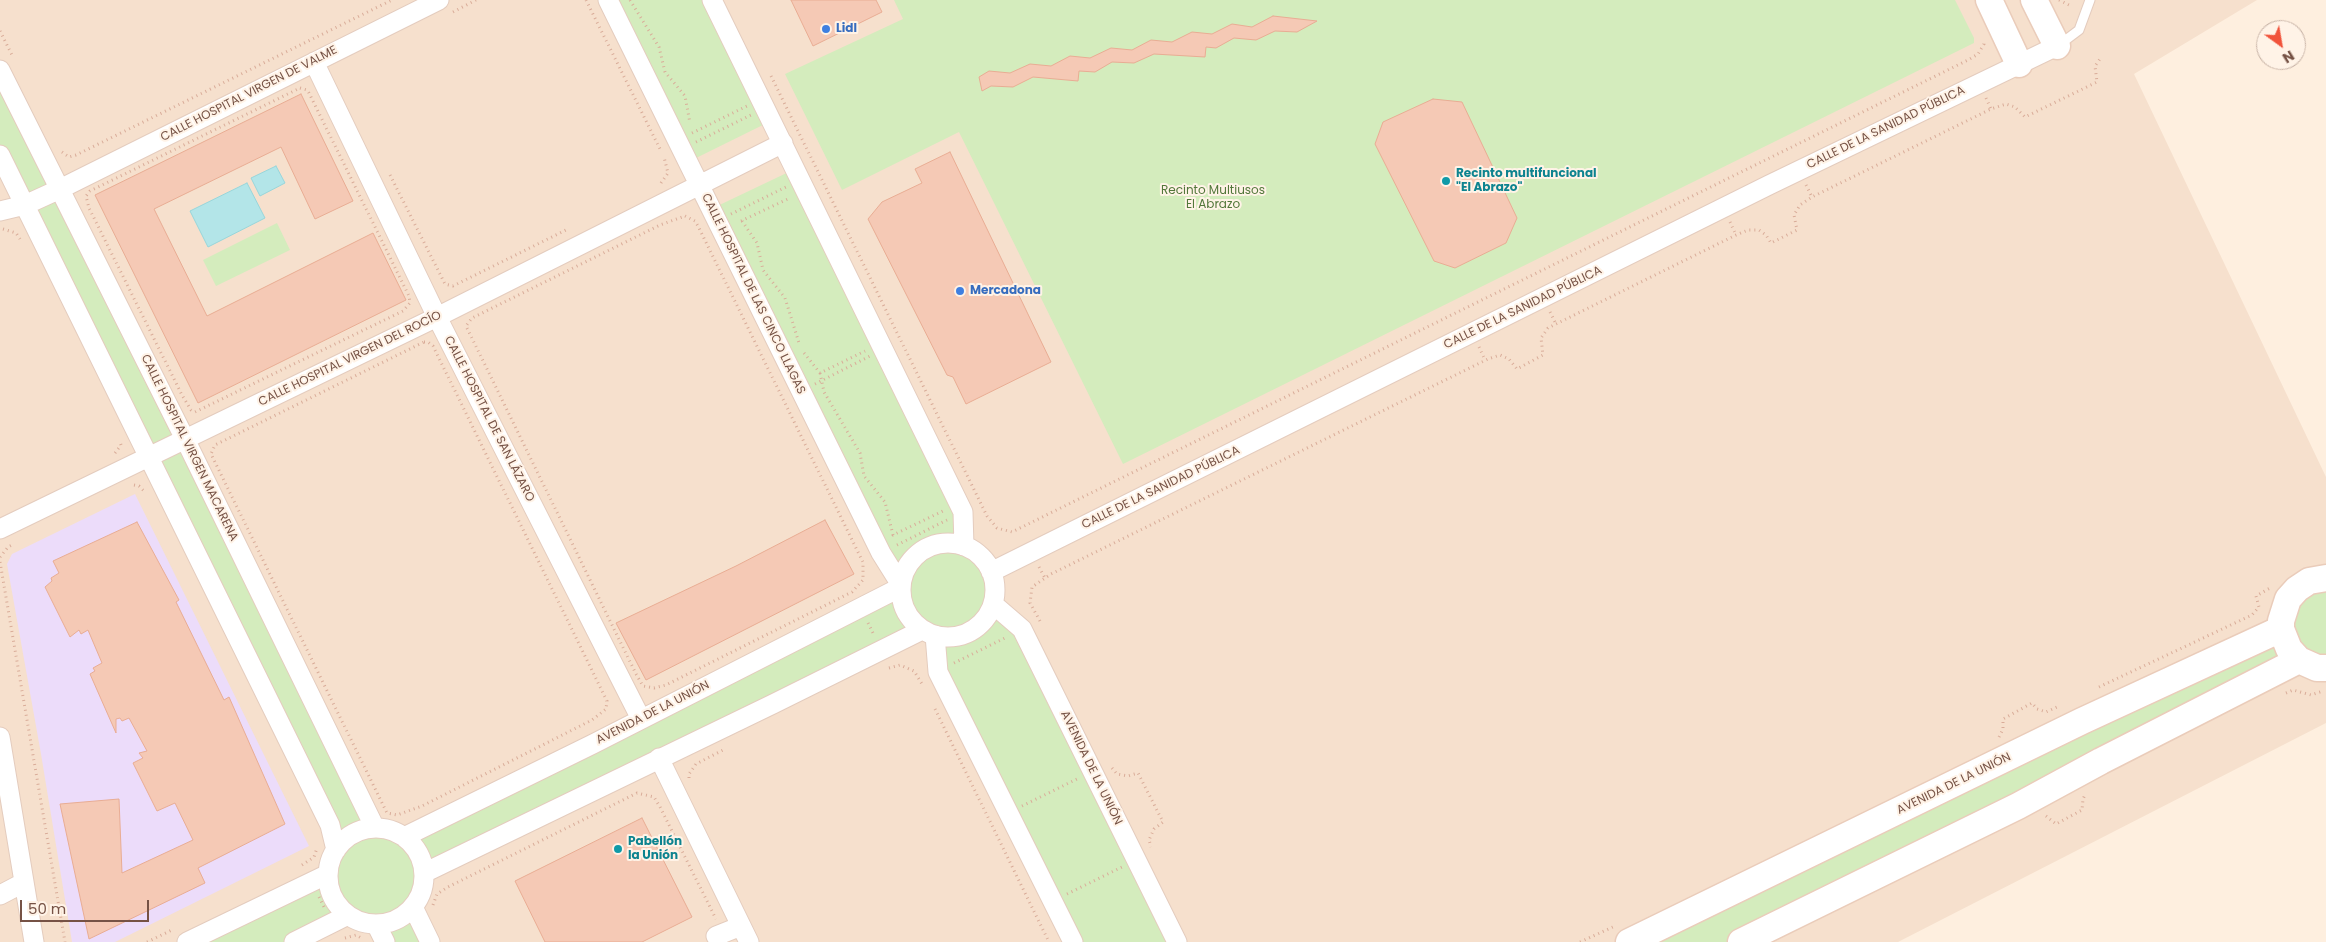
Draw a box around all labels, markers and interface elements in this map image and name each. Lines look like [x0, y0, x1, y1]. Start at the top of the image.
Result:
north arrow [2256, 20, 2306, 70]
place label: Lidl [836, 22, 857, 36]
marker: Lidl [820, 23, 832, 35]
street label: CALLE HOSPITAL VIRGEN DE VALME [158, 43, 340, 145]
text: N [2279, 46, 2298, 68]
street label: CALLE DE LA SANIDAD PÚBLICA [1805, 83, 1967, 173]
place label: Recinto multifuncional "El Abrazo" [1456, 167, 1597, 195]
marker: Recinto multifuncional "El Abrazo" [1440, 175, 1452, 187]
park label: Recinto Multiusos El Abrazo [1161, 184, 1265, 212]
street label: CALLE HOSPITAL DE LAS CINCO LLAGAS [698, 191, 808, 397]
street label: CALLE DE LA SANIDAD PÚBLICA [1442, 263, 1604, 353]
place label: Mercadona [970, 284, 1041, 298]
marker: Mercadona [954, 285, 966, 297]
street label: CALLE HOSPITAL VIRGEN DEL ROCÍO [256, 308, 444, 410]
street label: CALLE HOSPITAL DE SAN LÁZARO [441, 334, 537, 504]
street label: CALLE HOSPITAL VIRGEN MACARENA [137, 352, 241, 544]
street label: CALLE DE LA SANIDAD PÚBLICA [1080, 443, 1242, 533]
street label: AVENIDA DE LA UNIÓN [594, 678, 712, 748]
street label: AVENIDA DE LA UNIÓN [1057, 709, 1125, 827]
street label: AVENIDA DE LA UNIÓN [1895, 750, 2013, 818]
place label: Pabellón la Unión [628, 835, 682, 863]
marker: Pabellón la Unión [612, 843, 624, 855]
scale bar [22, 890, 151, 922]
text: 50 m [28, 898, 66, 919]

